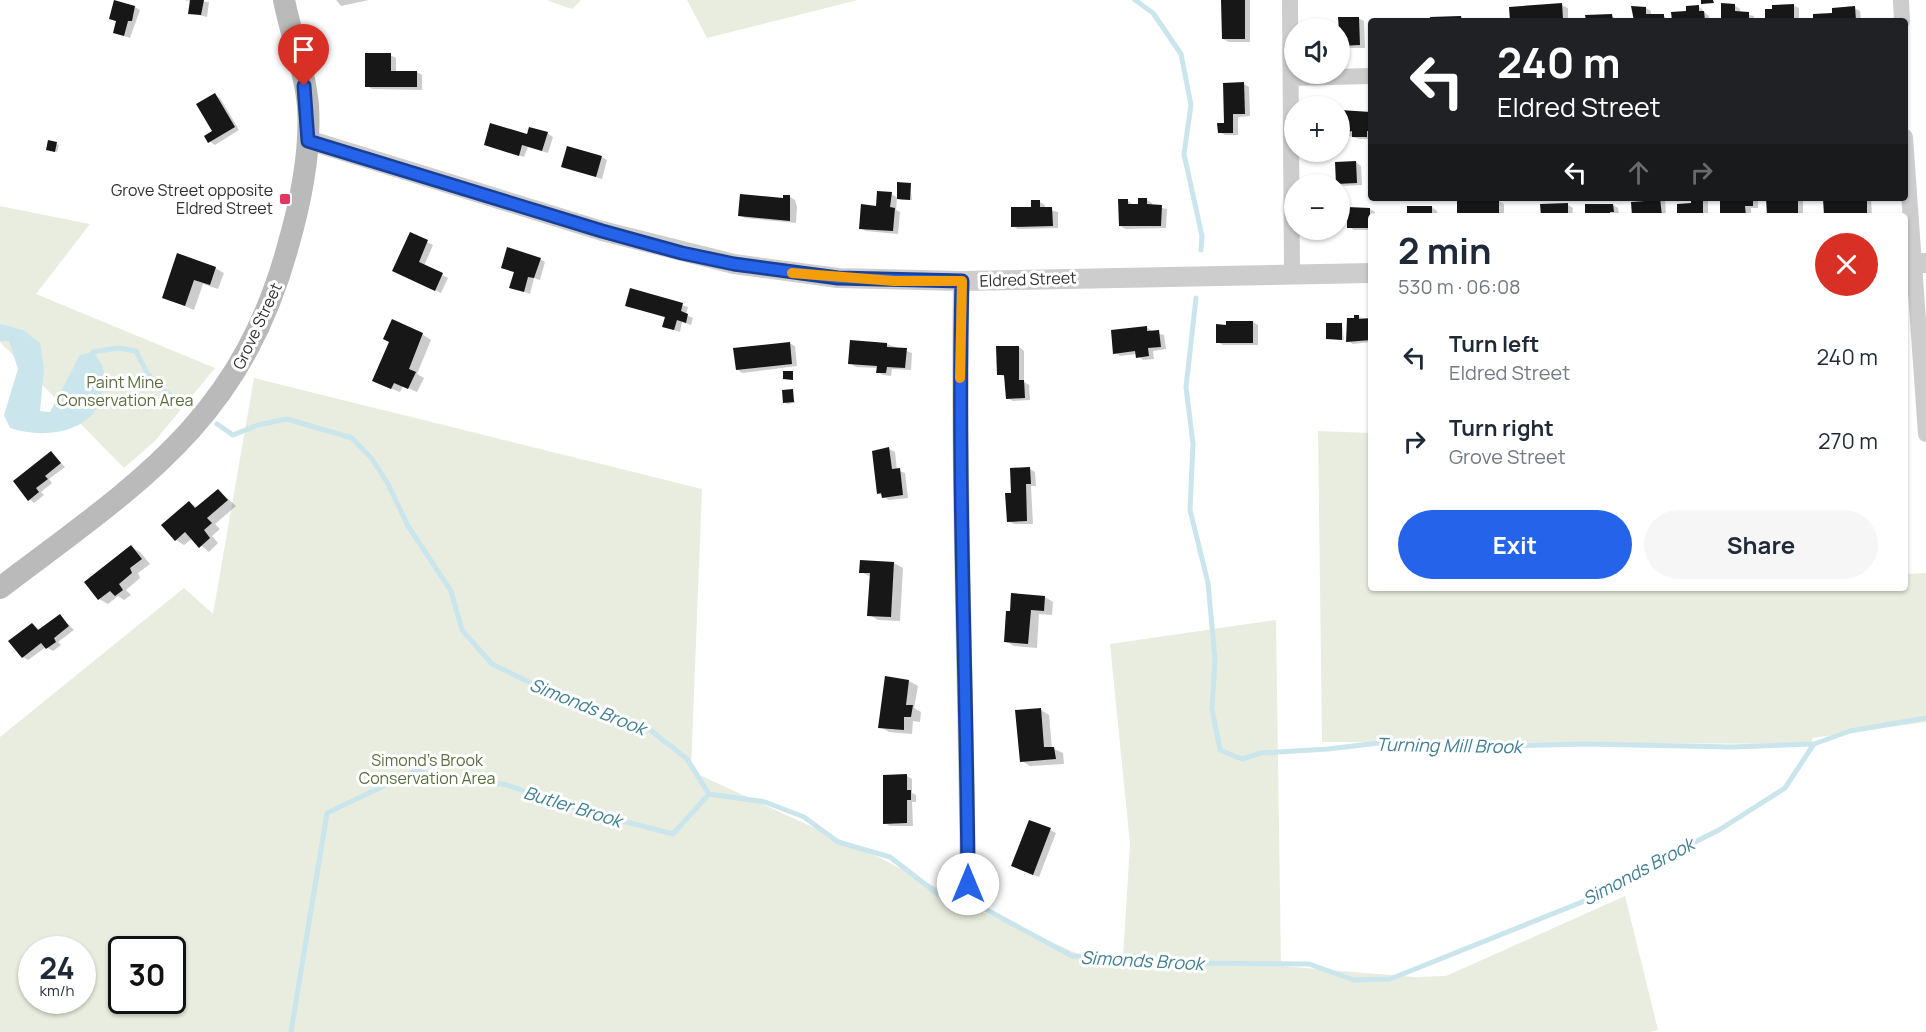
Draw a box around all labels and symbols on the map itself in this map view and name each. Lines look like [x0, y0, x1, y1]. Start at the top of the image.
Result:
pin [278, 24, 329, 86]
place label: Grove Street opposite Eldred Street [111, 179, 273, 219]
marker: Grove Street opposite Eldred Street [278, 192, 292, 206]
street label: Eldred Street [979, 266, 1077, 292]
street label: Grove Street [227, 279, 287, 373]
park label: Paint Mine Conservation Area [57, 371, 193, 411]
water label: Simonds Brook [526, 672, 652, 741]
water label: Turning Mill Brook [1376, 732, 1525, 758]
park label: Simond's Brook Conservation Area [359, 749, 495, 789]
water label: Butler Brook [521, 780, 628, 833]
water label: Simonds Brook [1578, 830, 1701, 910]
position arrow [936, 852, 1000, 916]
speed limit sign: 30 [108, 936, 186, 1014]
water label: Simonds Brook [1080, 945, 1207, 975]

